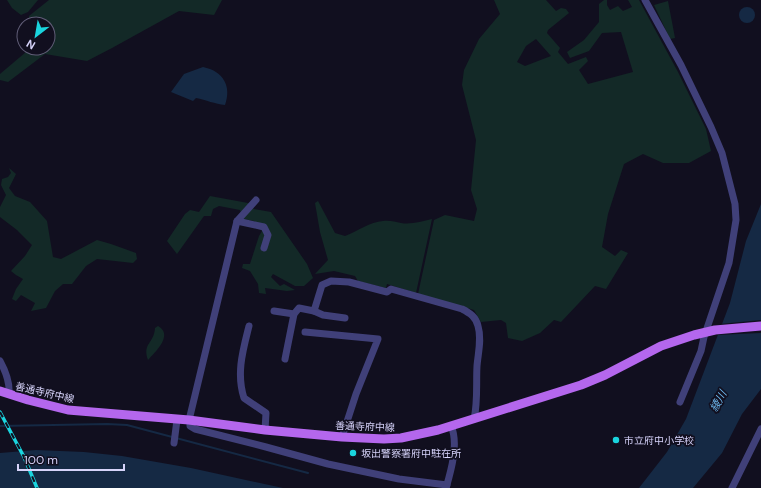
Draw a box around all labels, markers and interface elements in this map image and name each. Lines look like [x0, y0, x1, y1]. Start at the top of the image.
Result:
north arrow [16, 16, 56, 56]
text: N [24, 37, 38, 53]
street label: 善通寺府中線 [14, 379, 76, 406]
water label: 綾川 [707, 387, 730, 414]
street label: 善通寺府中線 [335, 419, 395, 434]
place label: 市立府中小学校 [624, 434, 694, 447]
marker: 市立府中小学校 [611, 435, 621, 445]
scale bar [18, 446, 124, 472]
place label: 坂出警察署府中駐在所 [361, 447, 461, 460]
marker: 坂出警察署府中駐在所 [348, 448, 358, 458]
text: 100 m [24, 452, 58, 468]

